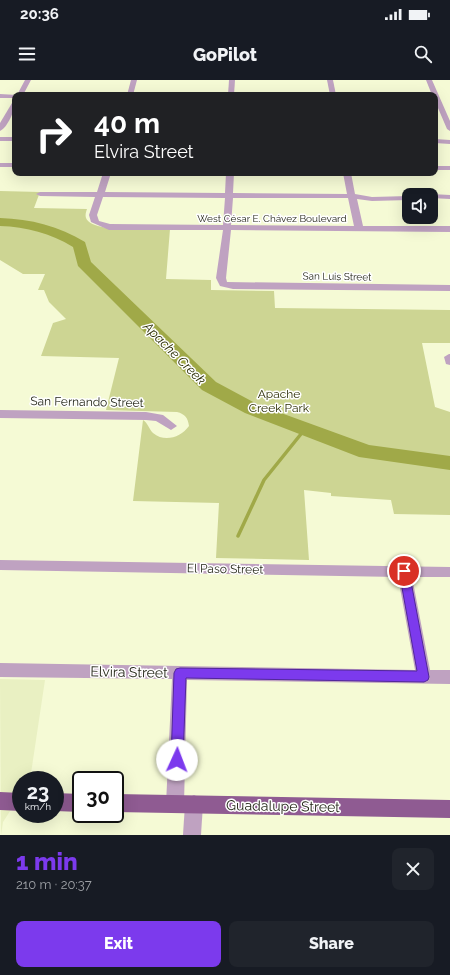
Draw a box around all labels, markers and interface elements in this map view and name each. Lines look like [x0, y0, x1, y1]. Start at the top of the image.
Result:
text: 20:36 [20, 5, 59, 23]
icon: menu [16, 43, 38, 65]
icon: search [412, 43, 434, 65]
text: GoPilot [193, 44, 257, 65]
text: 40 m [94, 107, 160, 140]
icon: right [28, 108, 80, 160]
text: Elvira Street [94, 141, 194, 162]
map controls [402, 188, 438, 224]
button: sound [402, 188, 438, 224]
street label: West César E. Chávez Boulevard [197, 213, 347, 224]
street label: San Luis Street [302, 270, 372, 283]
water label: Apache Creek [140, 318, 209, 388]
park label: Apache Creek Park [249, 387, 310, 415]
street label: San Fernando Street [30, 394, 144, 410]
pin [387, 554, 421, 588]
icon: arrive [393, 560, 415, 582]
street label: El Paso Street [187, 561, 263, 577]
street label: Elvira Street [90, 663, 168, 681]
position arrow [156, 739, 198, 781]
speed limit sign: 30 [72, 771, 124, 823]
text: 23 [27, 780, 49, 804]
street label: Guadalupe Street [226, 797, 340, 815]
text: km/h [25, 801, 51, 812]
text: 1 min [16, 847, 78, 876]
button: close [392, 848, 434, 890]
text: 210 m · 20:37 [16, 877, 92, 892]
button: Exit [16, 921, 221, 967]
button: Share [229, 921, 434, 967]

